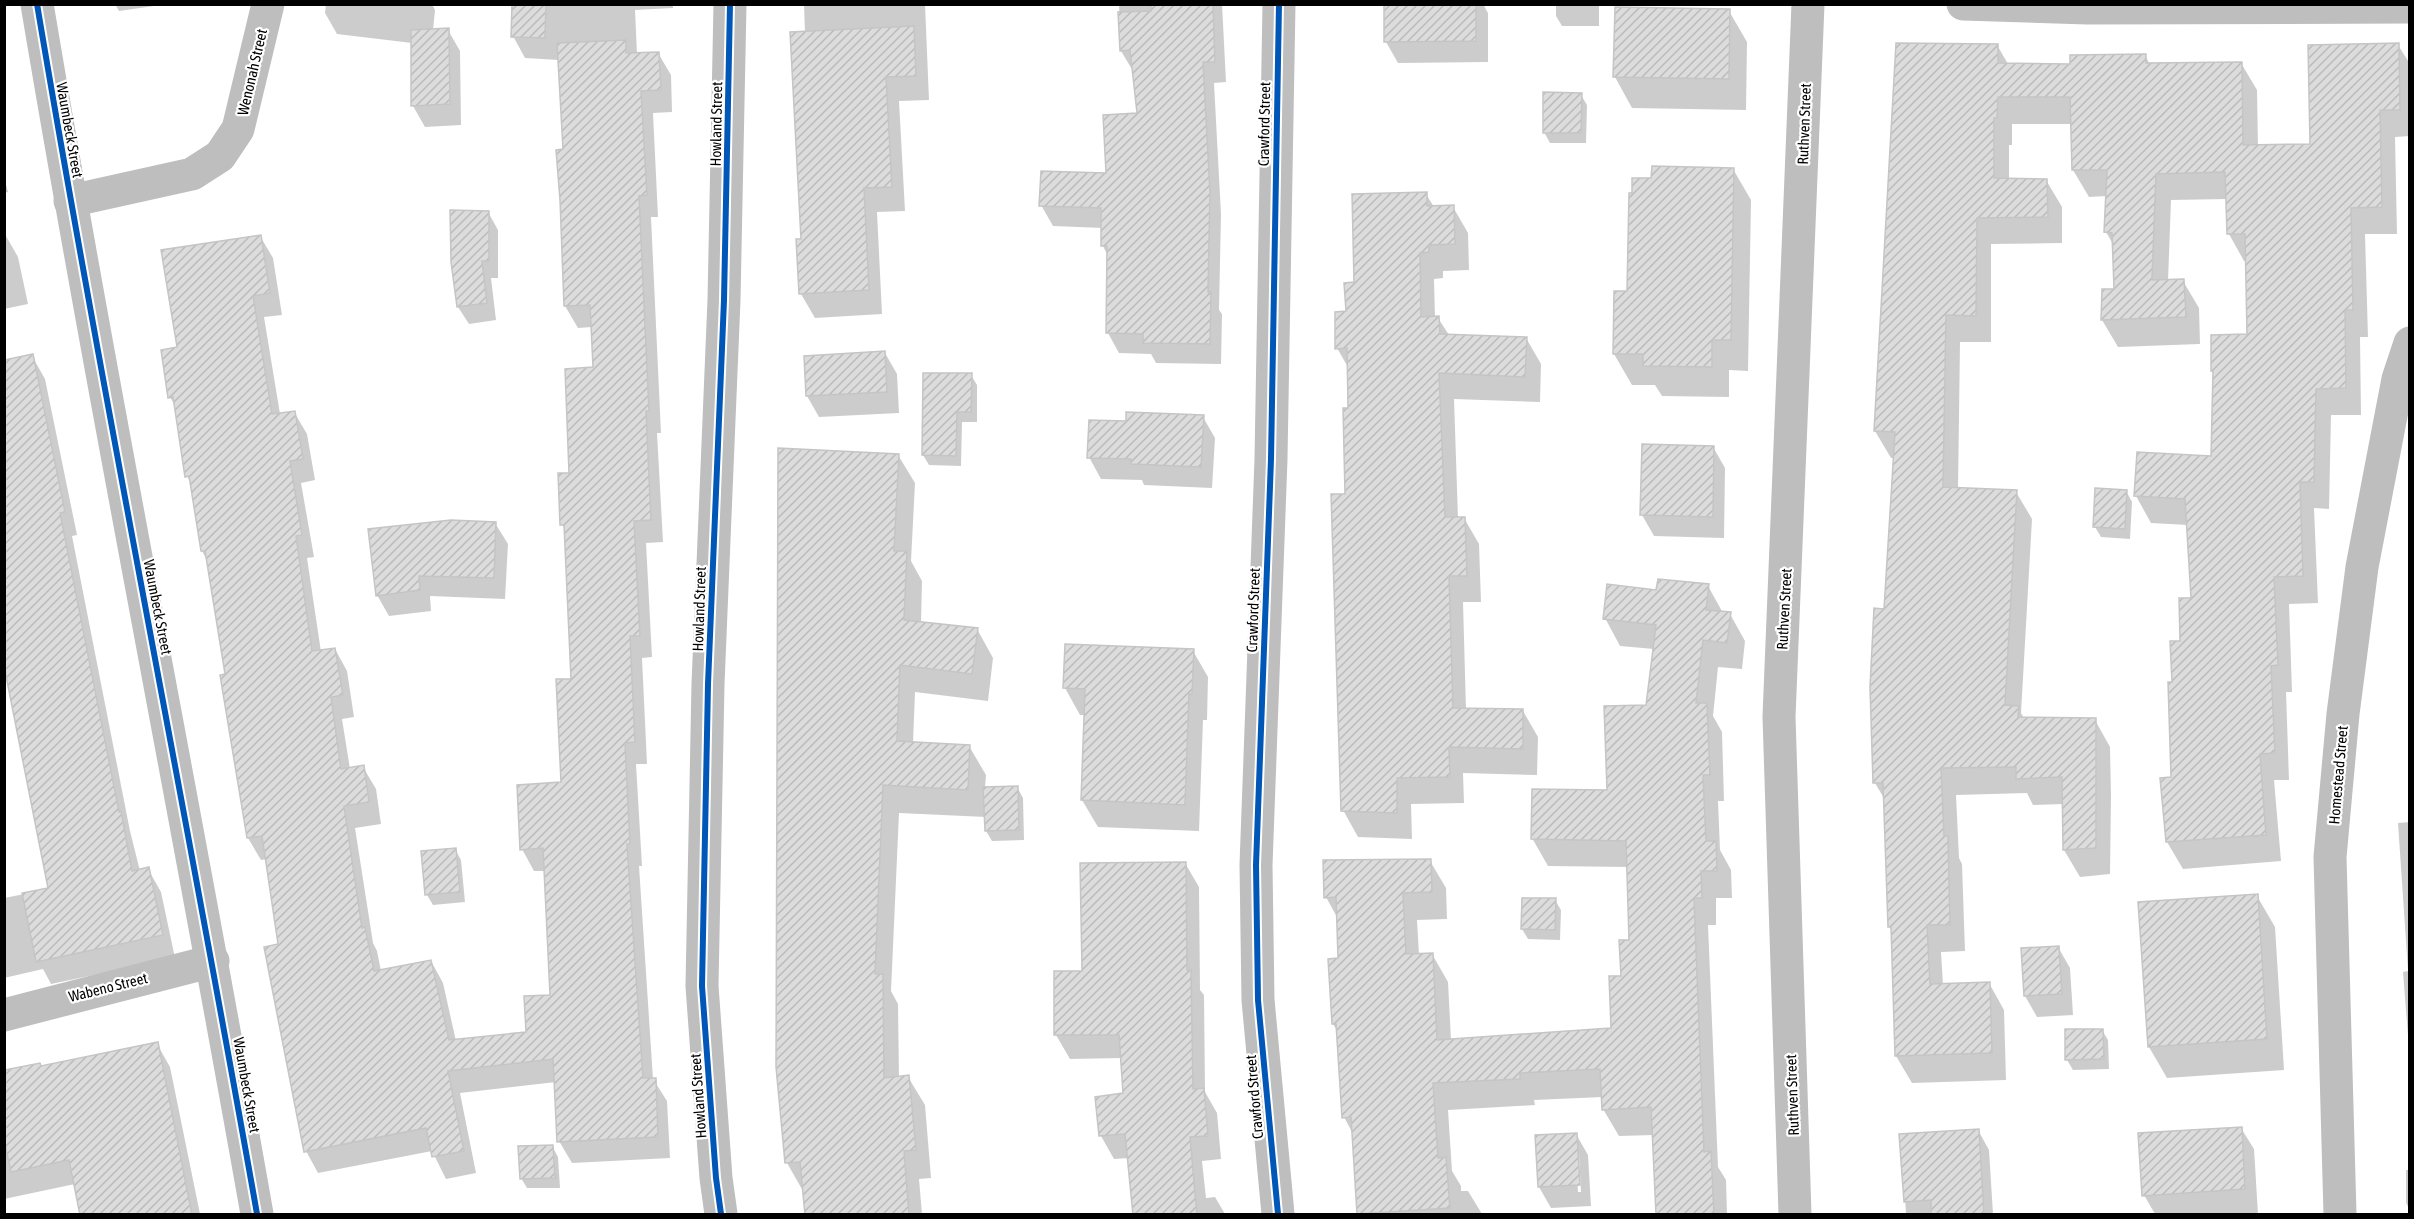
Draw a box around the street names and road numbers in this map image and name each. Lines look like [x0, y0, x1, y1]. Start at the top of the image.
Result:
street label: Wenonah Street [234, 27, 270, 117]
street label: Waumbeck Street [53, 81, 87, 179]
street label: Howland Street [707, 81, 725, 167]
street label: Crawford Street [1255, 82, 1273, 166]
street label: Ruthven Street [1794, 83, 1814, 165]
street label: Waumbeck Street [140, 558, 176, 656]
street label: Howland Street [689, 566, 709, 652]
street label: Crawford Street [1243, 567, 1263, 653]
street label: Ruthven Street [1773, 568, 1795, 650]
street label: Homestead Street [2325, 725, 2351, 825]
street label: Wabeno Street [67, 969, 149, 1005]
street label: Waumbeck Street [230, 1036, 264, 1134]
street label: Howland Street [687, 1053, 709, 1139]
street label: Crawford Street [1242, 1054, 1266, 1140]
street label: Ruthven Street [1782, 1054, 1802, 1136]

